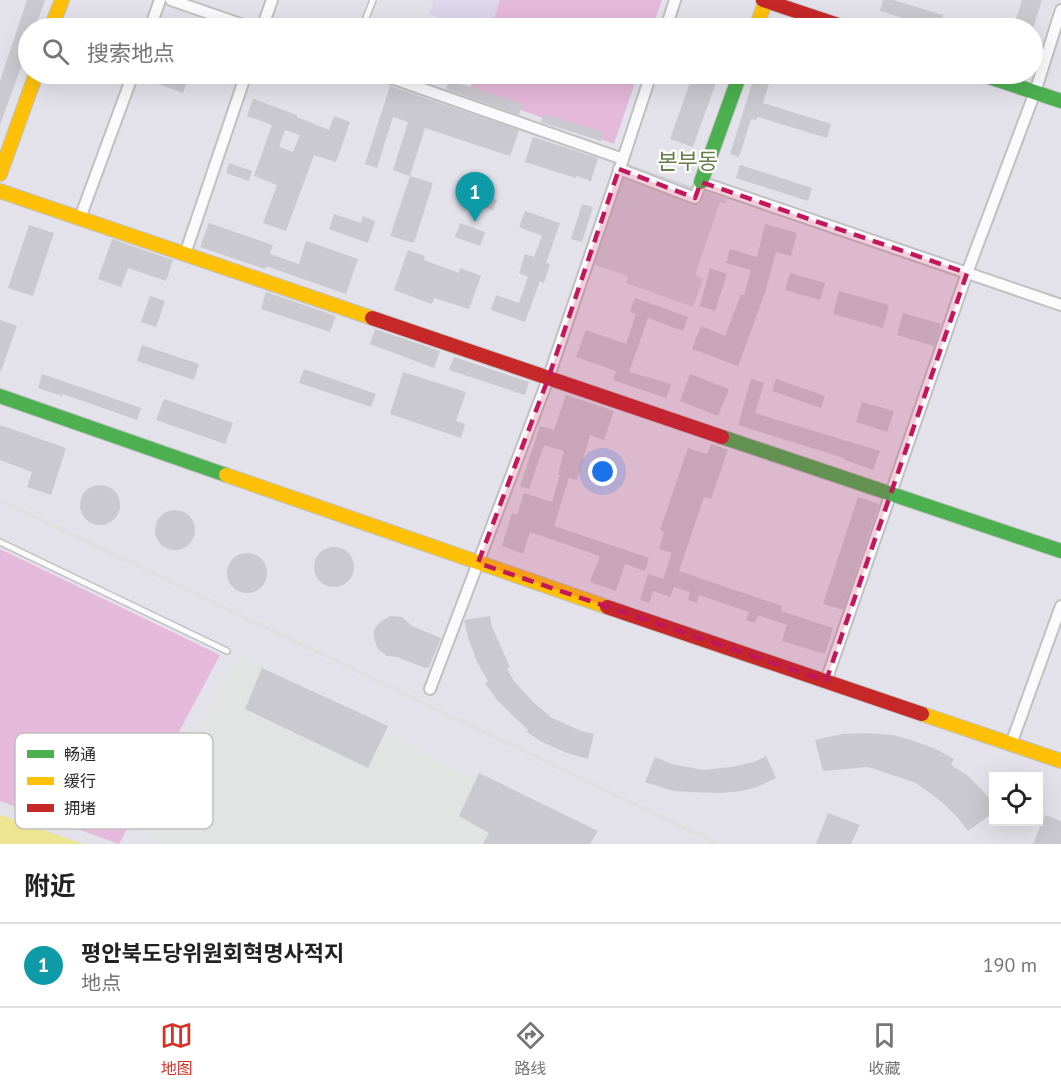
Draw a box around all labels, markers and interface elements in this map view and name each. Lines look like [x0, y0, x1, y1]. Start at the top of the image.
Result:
search box [18, 18, 1043, 84]
icon: search [39, 35, 72, 68]
text: 搜索地点 [87, 39, 175, 67]
district label: 본부동 [658, 147, 718, 175]
pin: 1 [456, 172, 494, 222]
your location [588, 457, 617, 486]
legend [15, 733, 213, 829]
text: 畅通 [64, 744, 96, 764]
text: 缓行 [64, 771, 96, 791]
map controls [989, 772, 1043, 826]
button: locate [989, 772, 1043, 826]
text: 拥堵 [64, 798, 96, 818]
text: 附近 [24, 869, 76, 902]
text: 평안북도당위원회혁명사적지 [81, 939, 344, 967]
text: 1 [38, 952, 49, 978]
text: 190 m [983, 952, 1037, 978]
text: 地点 [81, 970, 121, 996]
tab: 地图 [160, 1019, 193, 1079]
tab: 路线 [514, 1019, 547, 1079]
tab: 收藏 [868, 1019, 901, 1079]

